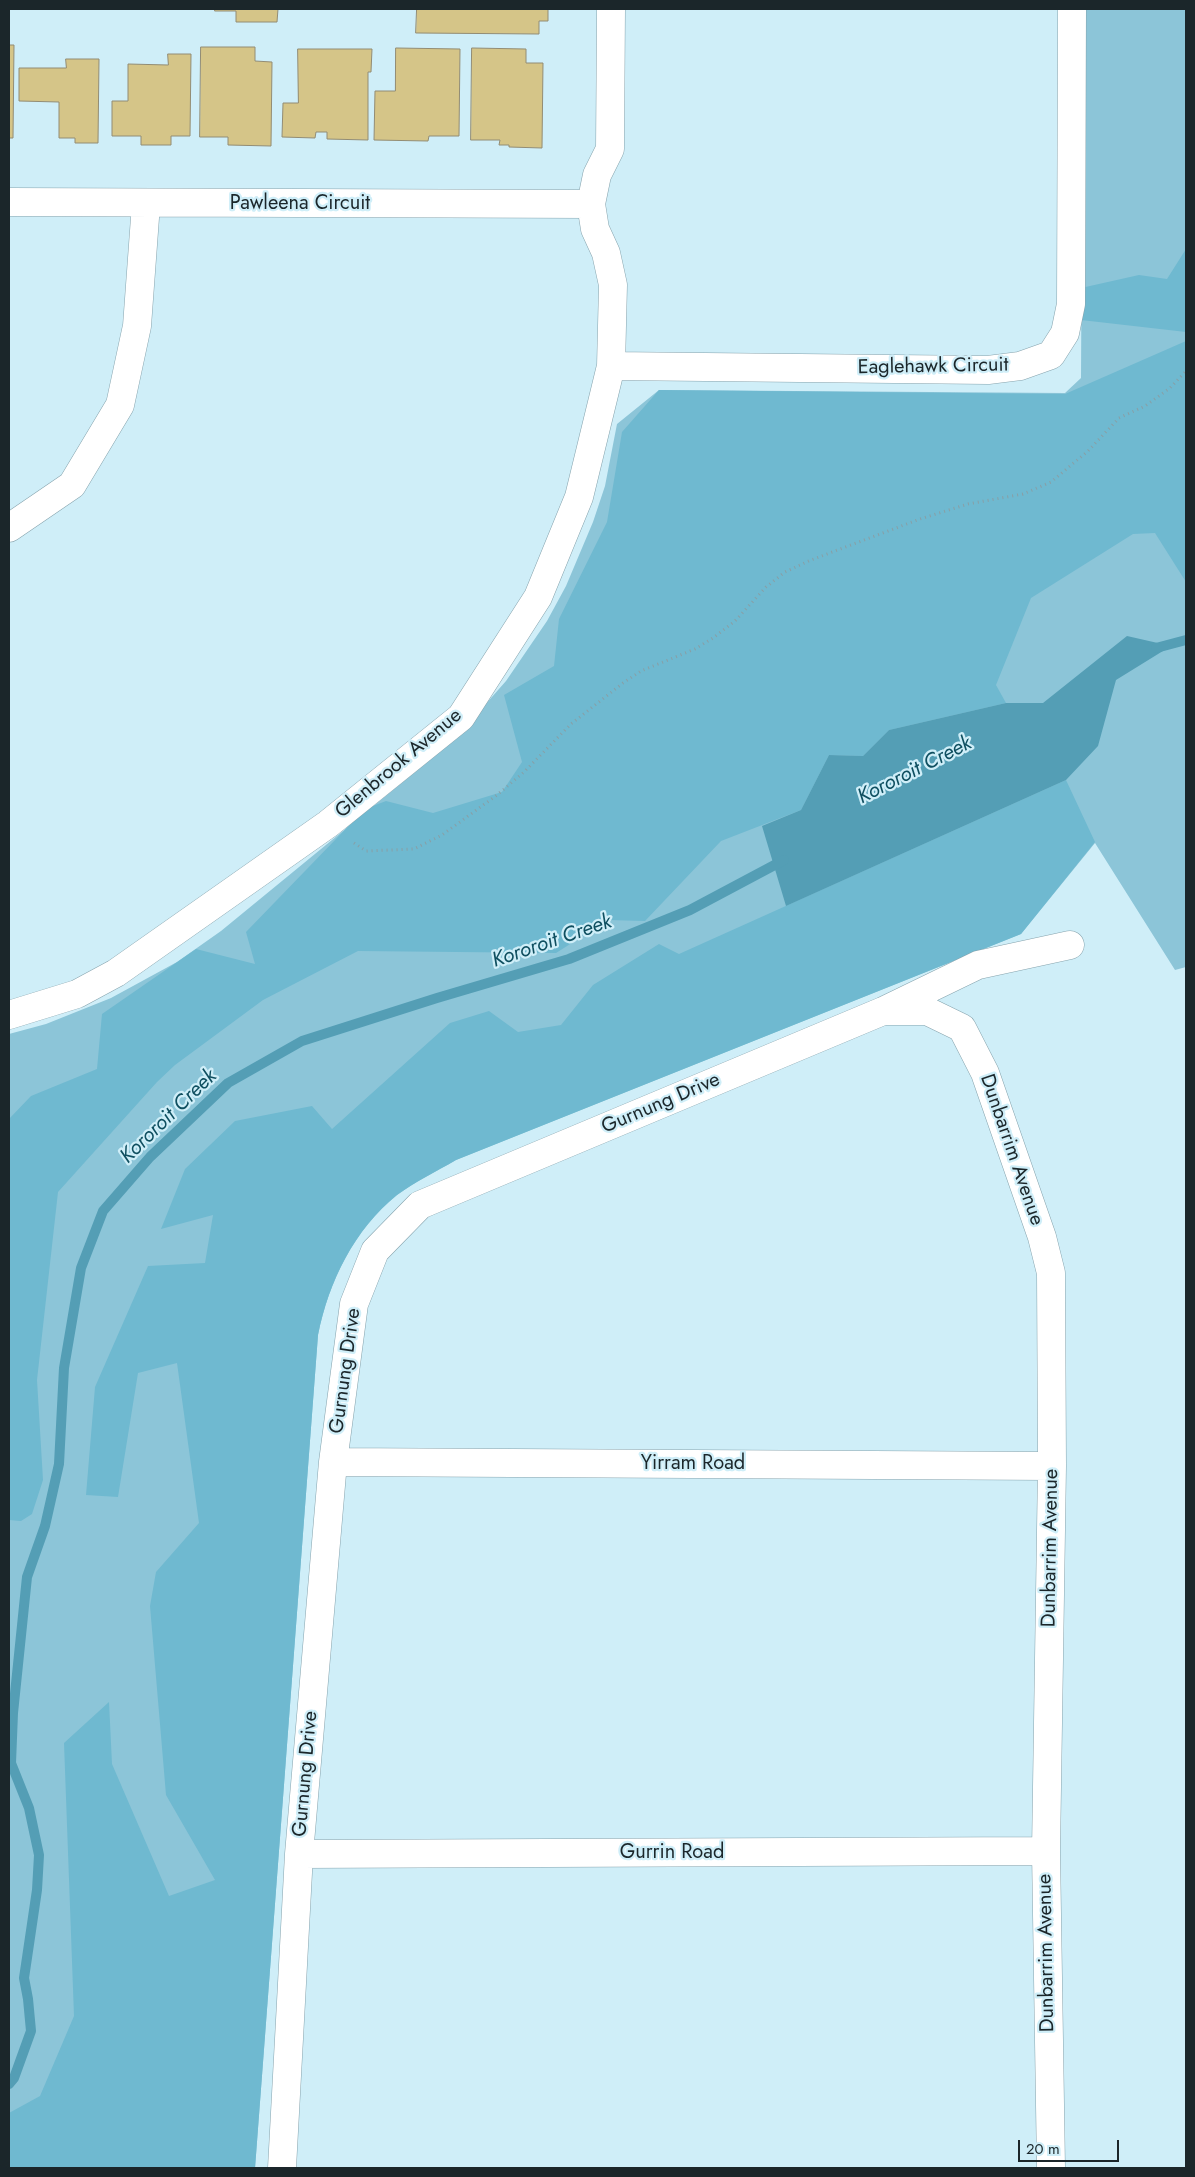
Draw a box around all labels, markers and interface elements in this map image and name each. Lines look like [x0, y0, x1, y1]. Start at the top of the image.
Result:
street label: Pawleena Circuit [230, 192, 370, 216]
street label: Eaglehawk Circuit [857, 354, 1009, 380]
street label: Glenbrook Avenue [331, 704, 467, 824]
water label: Kororoit Creek [854, 731, 976, 811]
water label: Kororoit Creek [489, 910, 615, 974]
water label: Kororoit Creek [115, 1065, 223, 1169]
street label: Gurnung Drive [598, 1068, 724, 1140]
street label: Dunbarrim Avenue [974, 1071, 1048, 1229]
street label: Gurnung Drive [325, 1307, 367, 1435]
street label: Yirram Road [641, 1452, 745, 1476]
street label: Dunbarrim Avenue [1038, 1469, 1064, 1627]
street label: Gurnung Drive [289, 1710, 323, 1838]
street label: Gurrin Road [620, 1841, 724, 1865]
street label: Dunbarrim Avenue [1034, 1874, 1060, 2032]
scale bar [1020, 2130, 1121, 2162]
text: 20 m [1026, 2138, 1060, 2160]

